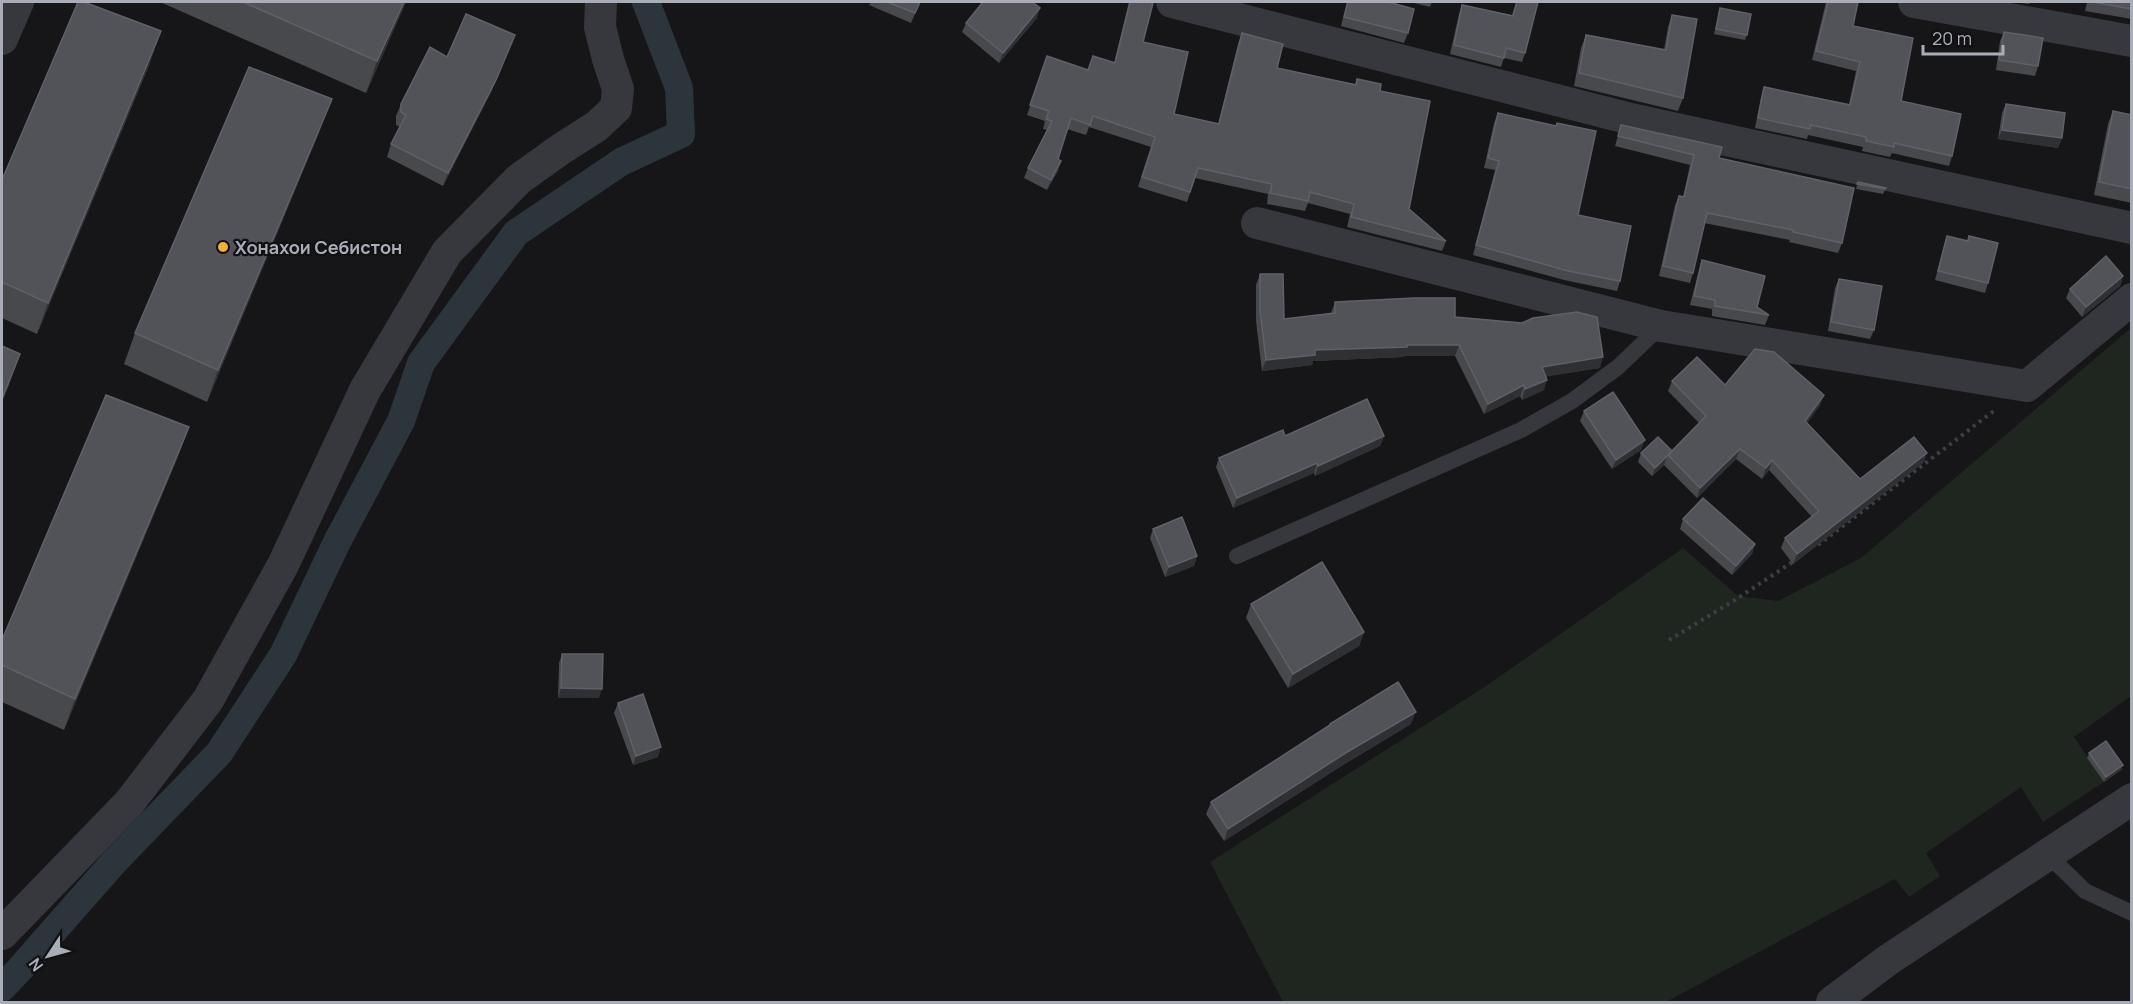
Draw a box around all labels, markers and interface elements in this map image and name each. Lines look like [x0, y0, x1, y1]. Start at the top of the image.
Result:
scale bar [1923, 18, 2002, 56]
text: 20 m [1932, 26, 1972, 50]
place label: Хонахои Себистон [235, 235, 402, 259]
marker: Хонахои Себистон [216, 240, 230, 254]
north arrow [18, 926, 78, 986]
text: N [24, 954, 48, 976]

